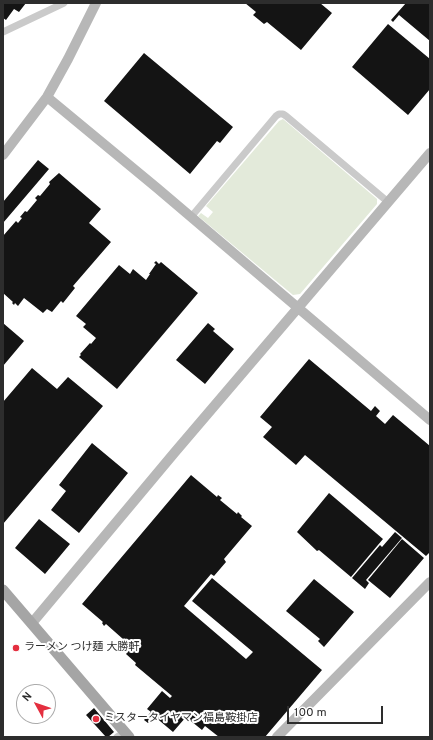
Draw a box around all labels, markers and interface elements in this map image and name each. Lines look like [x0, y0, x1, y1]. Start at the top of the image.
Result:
place label: ラーメン つけ麺 大勝軒 [24, 641, 139, 655]
marker: ラーメン つけ麺 大勝軒 [11, 643, 21, 653]
north arrow [16, 684, 56, 724]
text: N [20, 689, 35, 704]
scale bar [289, 698, 385, 724]
text: 100 m [294, 705, 327, 721]
place label: ミスタータイヤマン福島鞍掛店 [104, 712, 258, 726]
marker: ミスタータイヤマン福島鞍掛店 [91, 714, 101, 724]

